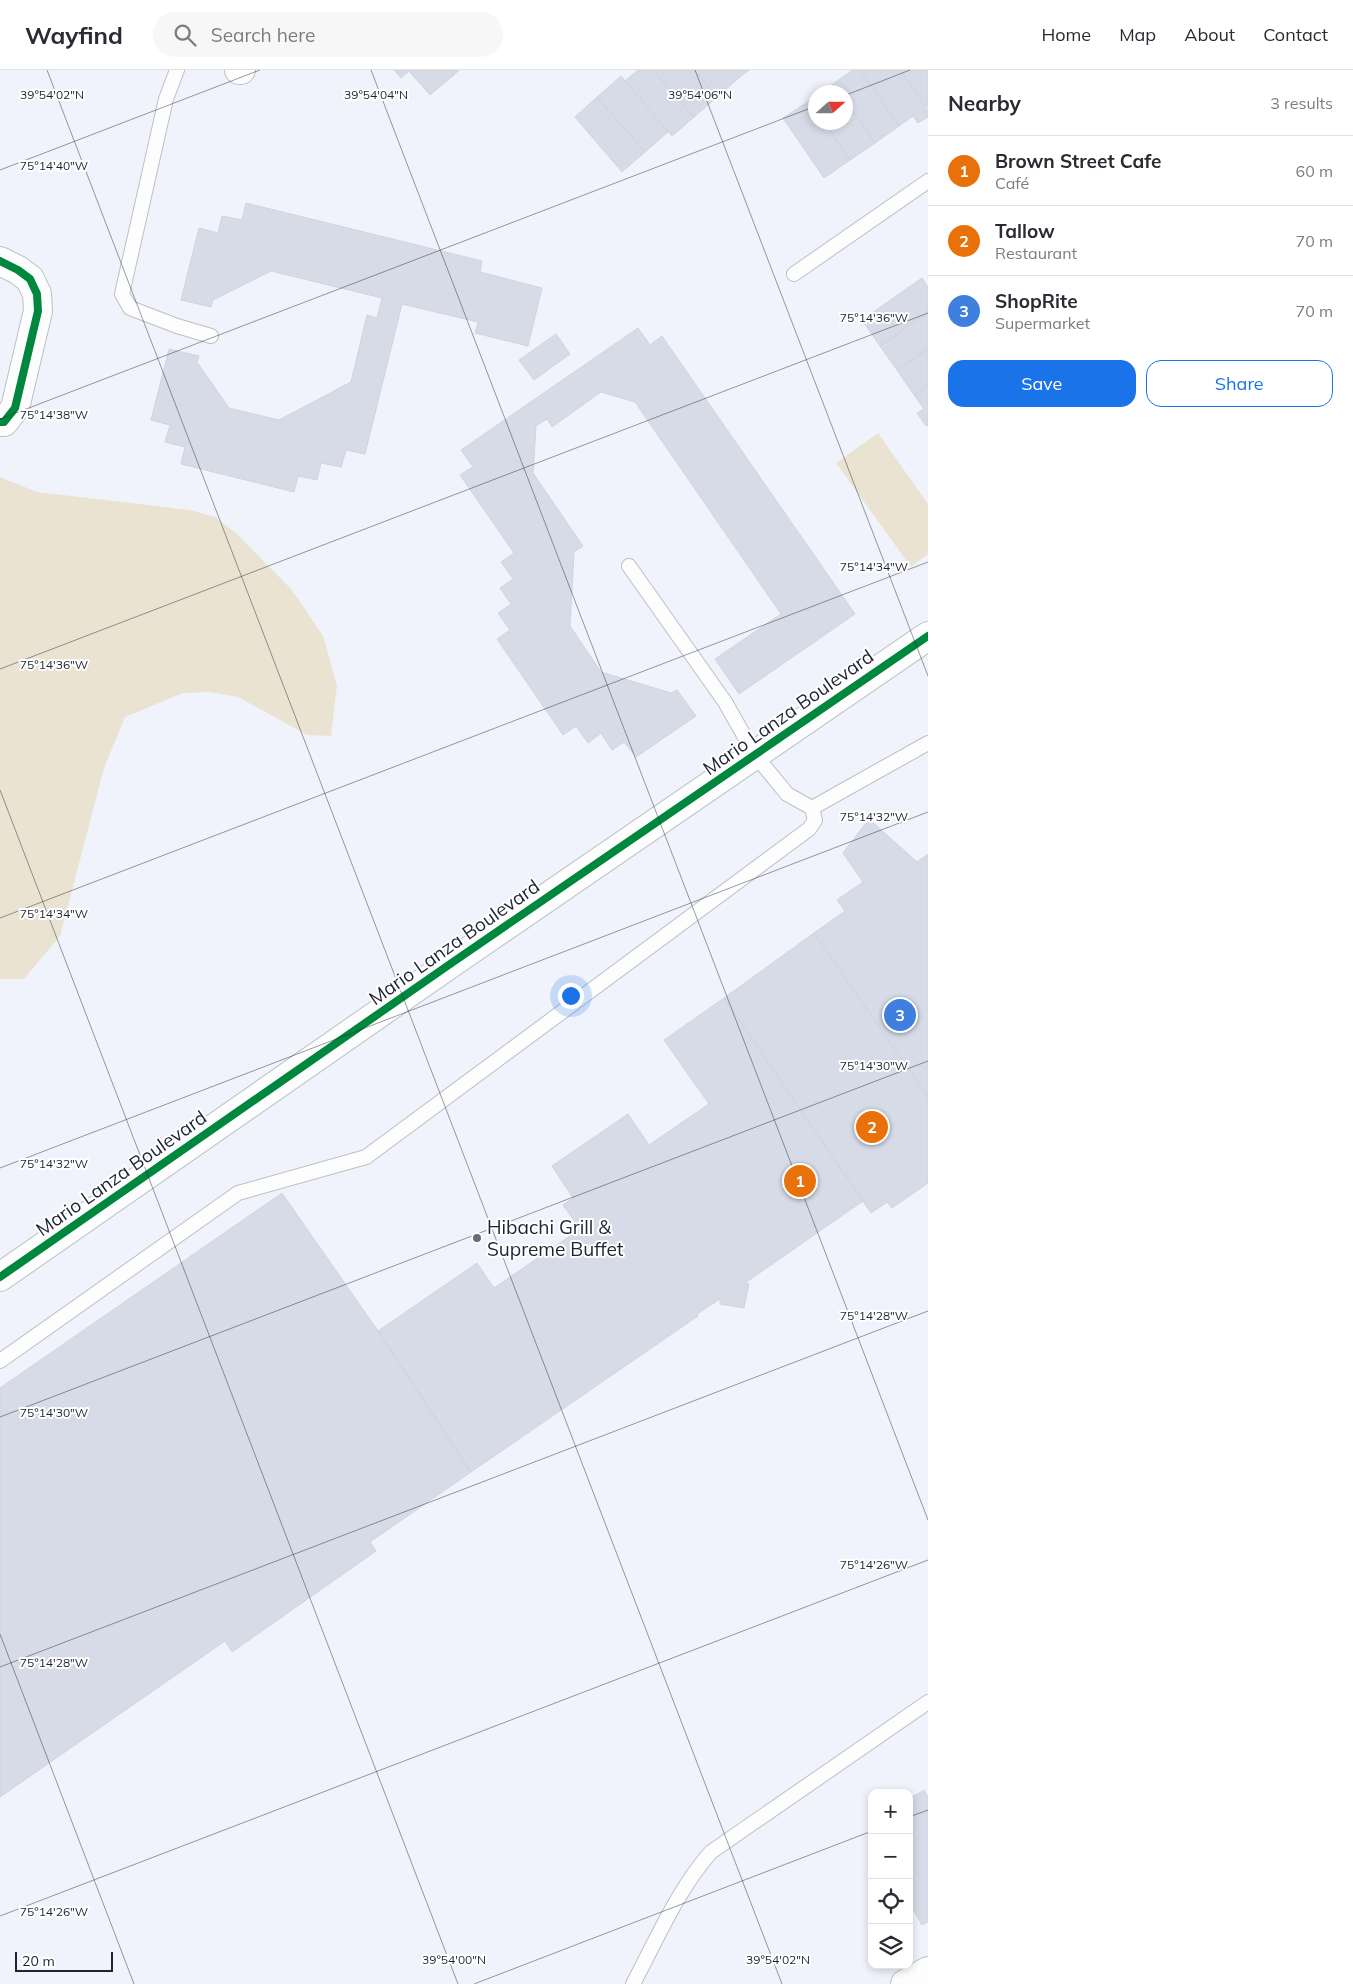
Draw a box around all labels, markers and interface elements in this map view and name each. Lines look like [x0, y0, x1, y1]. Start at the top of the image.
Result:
search box [153, 12, 503, 57]
text: Wayfind [25, 20, 123, 50]
icon: search [171, 21, 199, 49]
text: Search here [211, 23, 315, 47]
text: Home [1041, 23, 1091, 46]
text: Map [1119, 23, 1156, 46]
text: About [1184, 23, 1235, 46]
text: Contact [1263, 23, 1328, 46]
north arrow [808, 85, 853, 130]
text: 39°54'02"N [20, 87, 84, 102]
text: 39°54'04"N [344, 87, 408, 102]
text: 39°54'06"N [668, 87, 732, 102]
text: Nearby [948, 90, 1021, 116]
text: 3 results [1270, 93, 1333, 113]
text: Brown Street Cafe [995, 149, 1161, 173]
text: 75°14'40"W [20, 158, 88, 173]
text: 1 [959, 161, 969, 181]
text: 60 m [1296, 161, 1333, 181]
text: Café [995, 173, 1029, 193]
text: Tallow [995, 219, 1055, 243]
text: 2 [959, 231, 969, 251]
text: 70 m [1296, 231, 1333, 251]
text: Restaurant [995, 243, 1077, 263]
text: ShopRite [995, 289, 1078, 313]
text: 3 [959, 301, 969, 321]
text: 70 m [1296, 301, 1333, 321]
text: 75°14'36"W [840, 310, 908, 325]
text: Supermarket [995, 313, 1090, 333]
button: Save [948, 360, 1136, 407]
button: Share [1146, 360, 1333, 407]
text: 75°14'38"W [20, 407, 88, 422]
text: 75°14'34"W [840, 559, 908, 574]
street label: Mario Lanza Boulevard [698, 644, 878, 780]
text: 75°14'36"W [20, 657, 88, 672]
text: 75°14'32"W [840, 809, 908, 824]
street label: Mario Lanza Boulevard [364, 874, 544, 1010]
text: 75°14'34"W [20, 906, 88, 921]
your location [558, 983, 584, 1009]
pin: 3 [884, 996, 916, 1034]
text: 75°14'30"W [840, 1058, 908, 1073]
street label: Mario Lanza Boulevard [31, 1105, 211, 1241]
pin: 2 [856, 1108, 888, 1146]
text: 75°14'32"W [20, 1156, 88, 1171]
pin: 1 [784, 1162, 816, 1200]
place label: Hibachi Grill & Supreme Buffet [487, 1215, 624, 1261]
marker: Hibachi Grill & Supreme Buffet [471, 1232, 483, 1244]
text: 75°14'28"W [840, 1308, 908, 1323]
text: 75°14'30"W [20, 1405, 88, 1420]
text: 75°14'26"W [840, 1557, 908, 1572]
text: 75°14'28"W [20, 1655, 88, 1670]
map controls [868, 1789, 913, 1969]
button: + [868, 1789, 913, 1834]
button: − [868, 1834, 913, 1879]
button: locate [868, 1879, 913, 1924]
text: 75°14'26"W [20, 1904, 88, 1919]
button: layers [868, 1924, 913, 1969]
scale bar [15, 1949, 112, 1972]
text: 20 m [22, 1952, 55, 1970]
text: 39°54'00"N [422, 1952, 486, 1967]
text: 39°54'02"N [746, 1952, 810, 1967]

